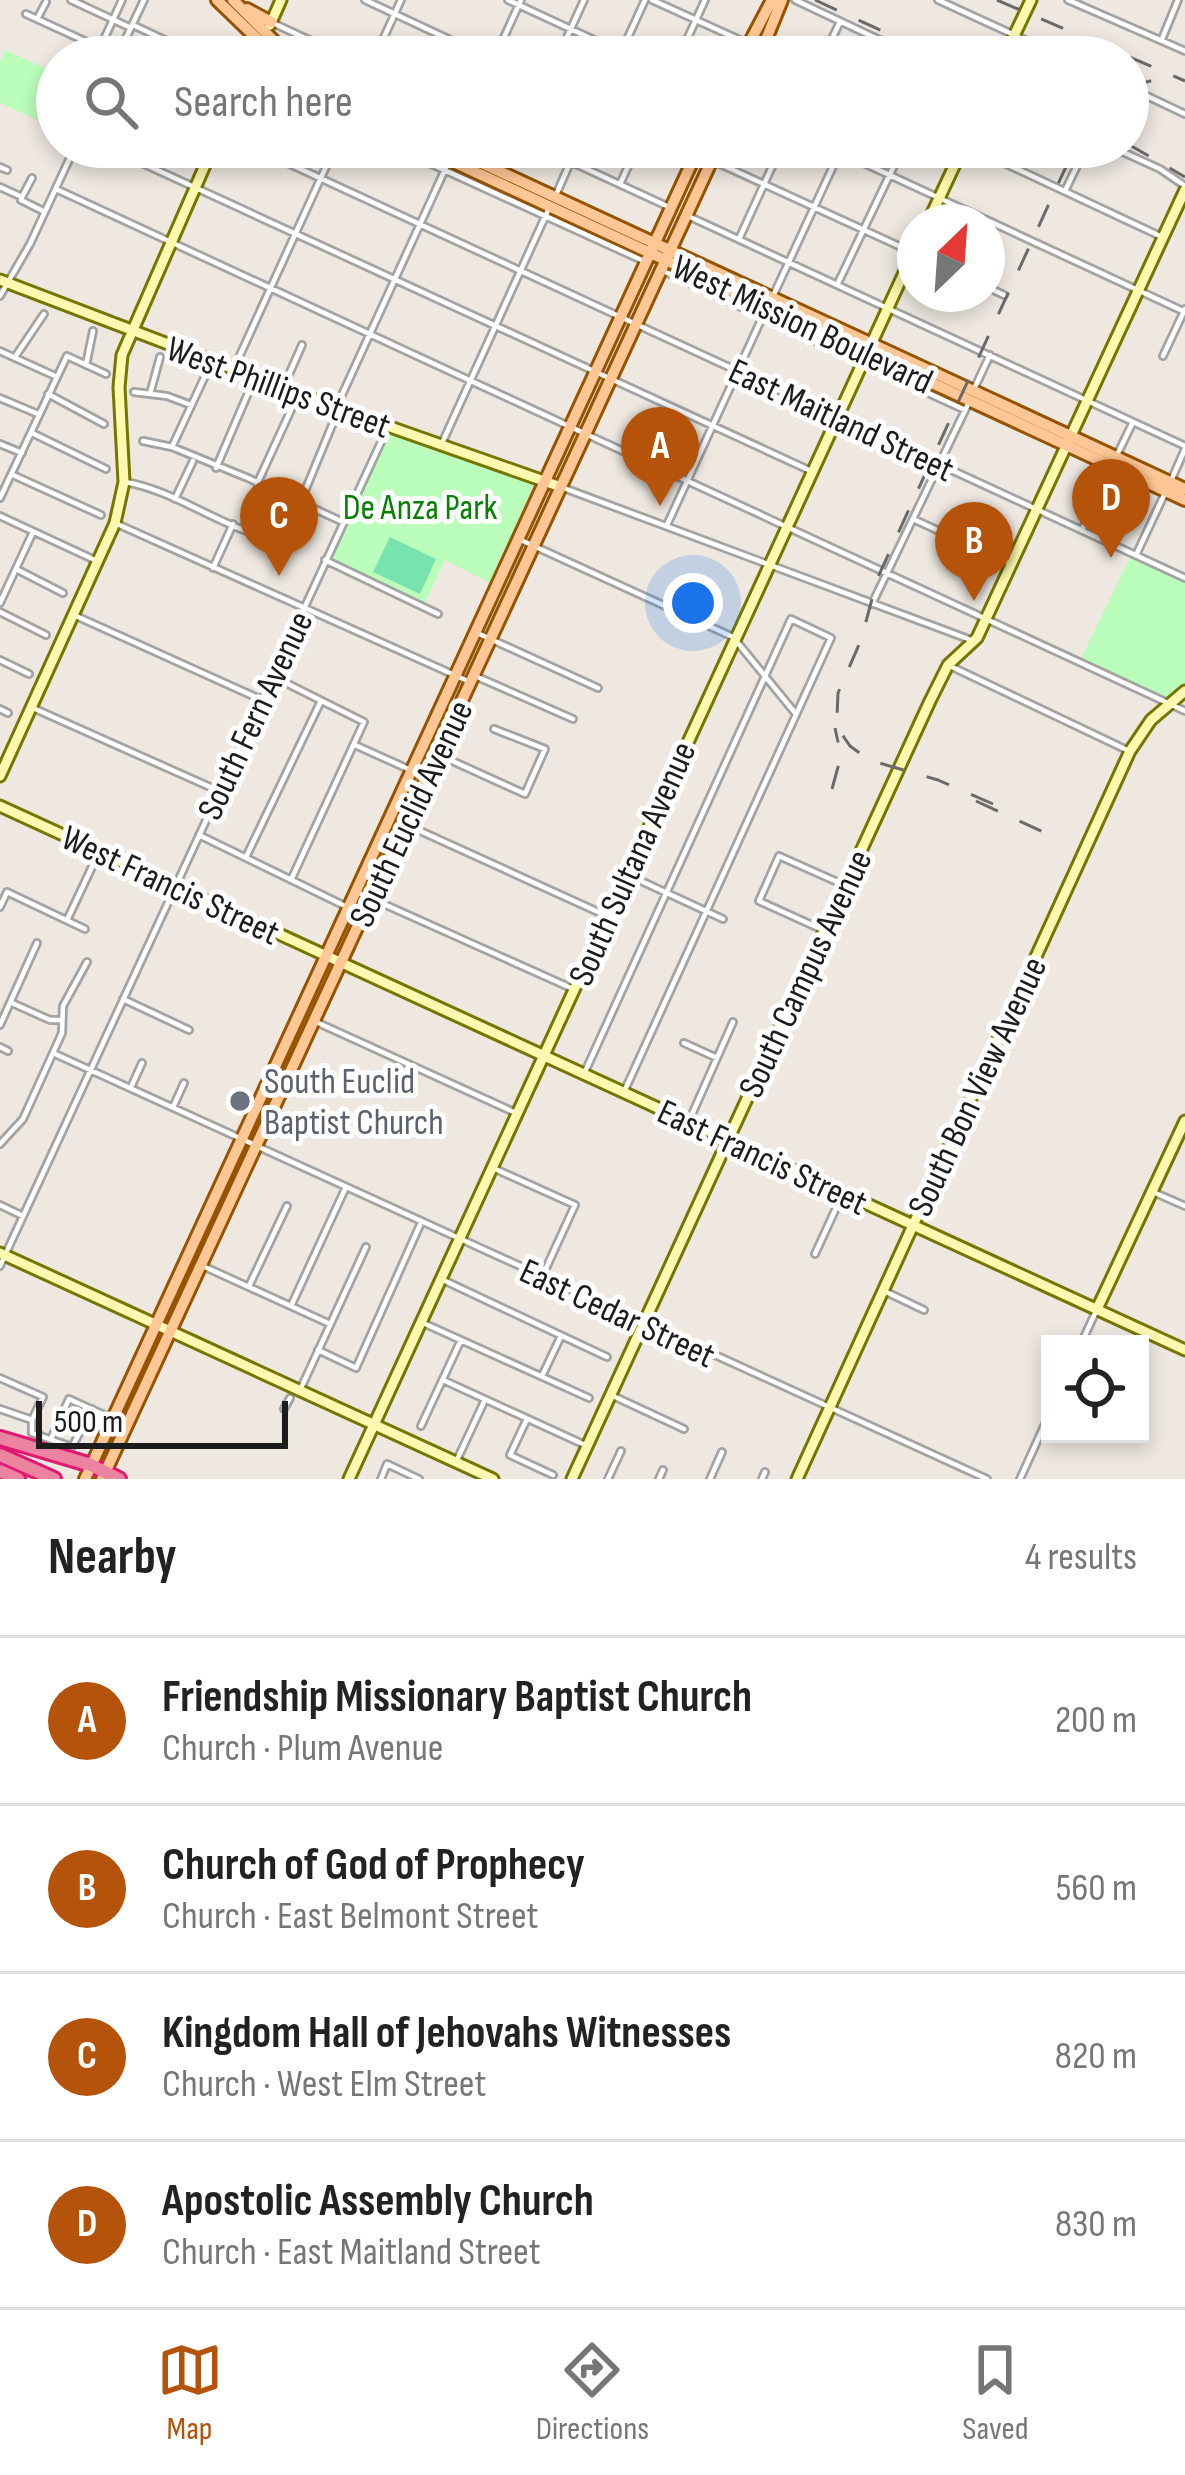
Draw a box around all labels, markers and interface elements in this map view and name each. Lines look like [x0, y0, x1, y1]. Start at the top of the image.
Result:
search box [36, 36, 1149, 168]
icon: search [78, 69, 144, 135]
text: Search here [174, 75, 353, 130]
north arrow [897, 204, 1005, 312]
street label: West Mission Boulevard [665, 246, 939, 404]
street label: West Phillips Street [161, 328, 396, 449]
street label: East Maitland Street [722, 350, 960, 492]
pin: A [621, 407, 699, 506]
pin: D [1072, 459, 1150, 558]
pin: C [240, 477, 318, 576]
park label: De Anza Park [343, 487, 498, 530]
pin: B [935, 502, 1013, 601]
your location [663, 573, 723, 633]
street label: South Fern Avenue [189, 605, 323, 827]
street label: South Euclid Avenue [341, 694, 483, 934]
street label: South Sultana Avenue [560, 735, 706, 993]
street label: West Francis Street [54, 817, 286, 955]
street label: South Campus Avenue [730, 844, 882, 1105]
street label: South Bon View Avenue [899, 951, 1057, 1223]
place label: South Euclid Baptist Church [264, 1061, 444, 1145]
marker: South Euclid Baptist Church [227, 1088, 253, 1114]
street label: East Francis Street [650, 1091, 874, 1226]
street label: East Cedar Street [513, 1250, 721, 1378]
map controls [1041, 1335, 1149, 1443]
button: locate [1041, 1335, 1149, 1443]
scale bar [36, 1395, 288, 1448]
text: 500 m [54, 1402, 123, 1442]
text: Nearby [48, 1527, 177, 1588]
text: 4 results [1025, 1534, 1137, 1581]
text: Friendship Missionary Baptist Church [162, 1670, 752, 1725]
text: A [78, 1697, 96, 1744]
text: 200 m [1055, 1697, 1137, 1744]
text: Church · Plum Avenue [162, 1725, 444, 1772]
text: Church of God of Prophecy [162, 1838, 585, 1893]
text: B [78, 1865, 96, 1912]
text: 560 m [1056, 1865, 1137, 1912]
text: Church · East Belmont Street [162, 1893, 538, 1940]
text: Kingdom Hall of Jehovahs Witnesses [162, 2006, 731, 2061]
text: C [77, 2033, 97, 2080]
text: 820 m [1055, 2033, 1137, 2080]
text: Church · West Elm Street [162, 2061, 486, 2108]
text: Apostolic Assembly Church [162, 2174, 594, 2229]
text: D [77, 2201, 97, 2248]
text: 830 m [1055, 2201, 1137, 2248]
text: Church · East Maitland Street [162, 2229, 541, 2276]
tab: Map [157, 2337, 223, 2449]
tab: Directions [536, 2337, 649, 2449]
tab: Saved [962, 2337, 1028, 2449]

